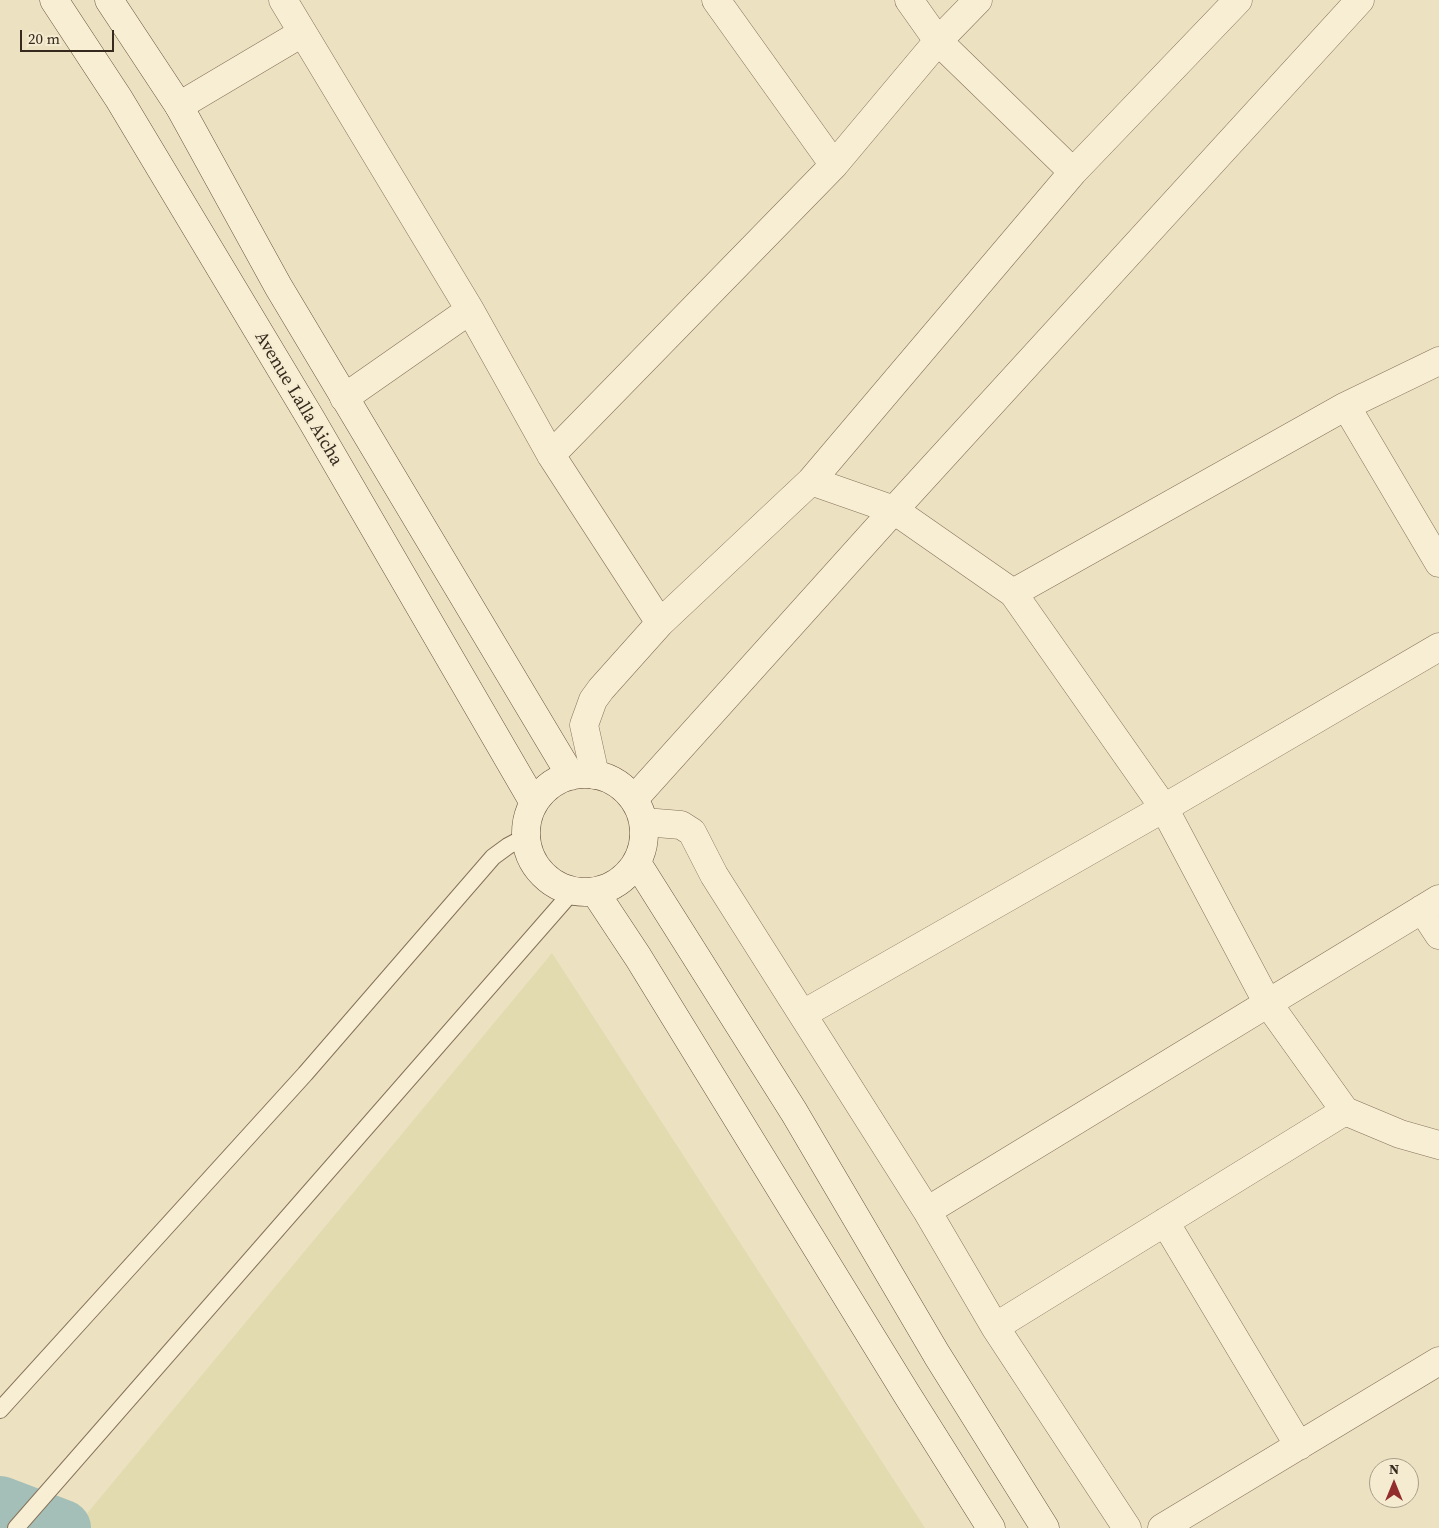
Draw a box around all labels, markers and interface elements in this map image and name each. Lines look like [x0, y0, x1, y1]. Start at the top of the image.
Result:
scale bar [22, 20, 116, 52]
text: 20 m [28, 28, 60, 49]
street label: Avenue Lalla Aicha [249, 328, 347, 470]
north arrow [1369, 1458, 1419, 1508]
text: N [1389, 1459, 1399, 1479]

